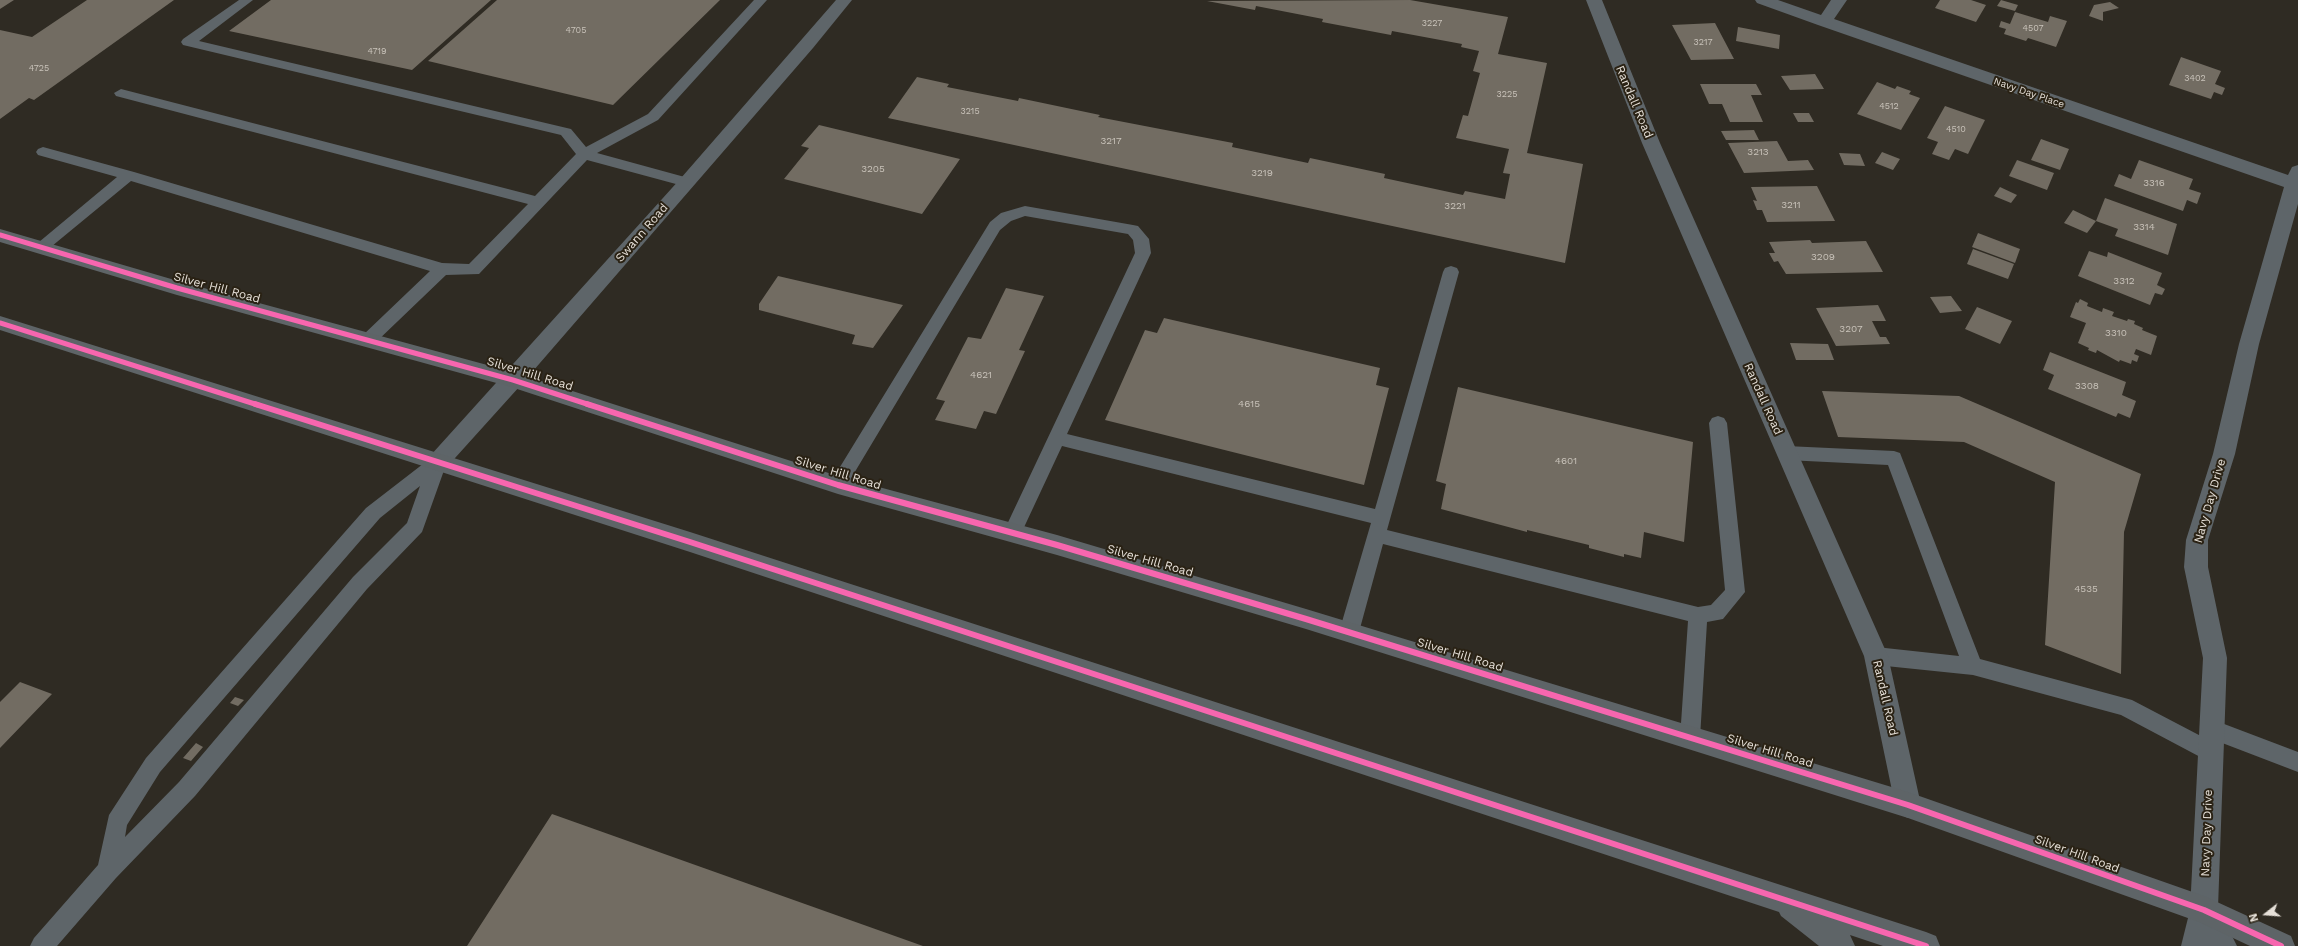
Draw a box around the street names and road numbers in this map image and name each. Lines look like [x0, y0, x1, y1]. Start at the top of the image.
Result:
street label: Randall Road [1612, 64, 1656, 140]
street label: Navy Day Place [1992, 75, 2066, 111]
street label: Swann Road [613, 201, 671, 265]
street label: Silver Hill Road [172, 270, 262, 306]
street label: Silver Hill Road [485, 354, 575, 394]
street label: Randall Road [1741, 361, 1785, 437]
street label: Silver Hill Road [793, 453, 883, 493]
street label: Navy Day Drive [2191, 457, 2229, 545]
street label: Silver Hill Road [1105, 542, 1195, 580]
street label: Silver Hill Road [1415, 635, 1505, 675]
street label: Randall Road [1869, 659, 1901, 737]
street label: Silver Hill Road [1725, 731, 1815, 771]
street label: Navy Day Drive [2198, 789, 2216, 877]
street label: Silver Hill Road [2033, 832, 2121, 876]

